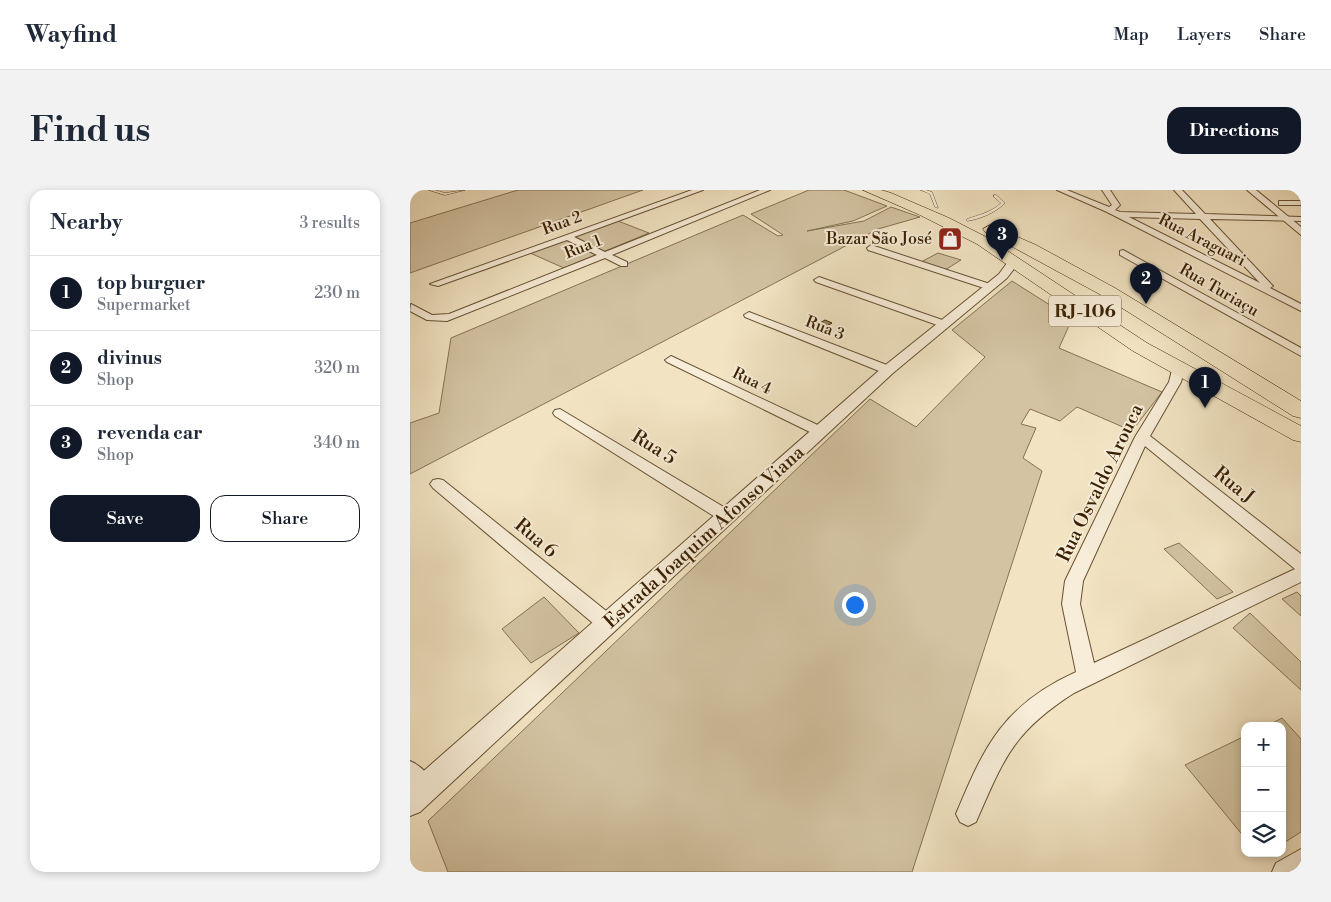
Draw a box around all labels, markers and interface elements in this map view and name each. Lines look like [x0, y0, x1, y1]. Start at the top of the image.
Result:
text: Wayfind [25, 20, 117, 50]
text: Map [1114, 23, 1149, 46]
text: Layers [1177, 23, 1231, 46]
text: Share [1259, 23, 1306, 46]
button: Directions [1167, 107, 1301, 154]
text: Find us [30, 109, 150, 152]
street label: Rua 2 [539, 207, 585, 239]
street label: Rua Araguari [1155, 209, 1249, 271]
text: Nearby [50, 210, 123, 236]
text: 3 results [299, 213, 360, 233]
pin: 3 [986, 219, 1018, 260]
shop icon: Bazar São José [937, 226, 963, 252]
place label: Bazar São José [825, 229, 932, 249]
street label: Rua 1 [561, 230, 605, 263]
street label: Rua Turiaçu [1176, 259, 1262, 321]
pin: 2 [1130, 263, 1162, 304]
text: top burguer [97, 271, 205, 295]
text: 1 [62, 283, 70, 303]
text: 230 m [314, 283, 360, 303]
text: Supermarket [97, 295, 191, 315]
road number: RJ-106 [1049, 295, 1121, 326]
street label: Rua 3 [803, 311, 848, 345]
text: divinus [97, 346, 162, 370]
text: 2 [61, 358, 71, 378]
text: 320 m [314, 358, 360, 378]
street label: Rua 4 [729, 363, 775, 399]
pin: 1 [1189, 367, 1221, 408]
text: Shop [97, 370, 134, 390]
street label: Rua Osvaldo Arouca [1051, 400, 1149, 566]
text: revenda car [97, 421, 203, 445]
street label: Rua 5 [627, 424, 681, 470]
text: 3 [61, 433, 71, 453]
text: 340 m [313, 433, 360, 453]
street label: Estrada Joaquim Afonso Viana [599, 440, 810, 634]
text: Shop [97, 445, 134, 465]
street label: Rua J [1208, 461, 1260, 509]
button: Save [50, 495, 200, 542]
button: Share [210, 495, 360, 542]
street label: Rua 6 [510, 513, 562, 563]
your location [842, 592, 868, 618]
map controls [1241, 722, 1286, 857]
button: + [1241, 722, 1286, 767]
button: − [1241, 767, 1286, 812]
button: layers [1241, 812, 1286, 857]

